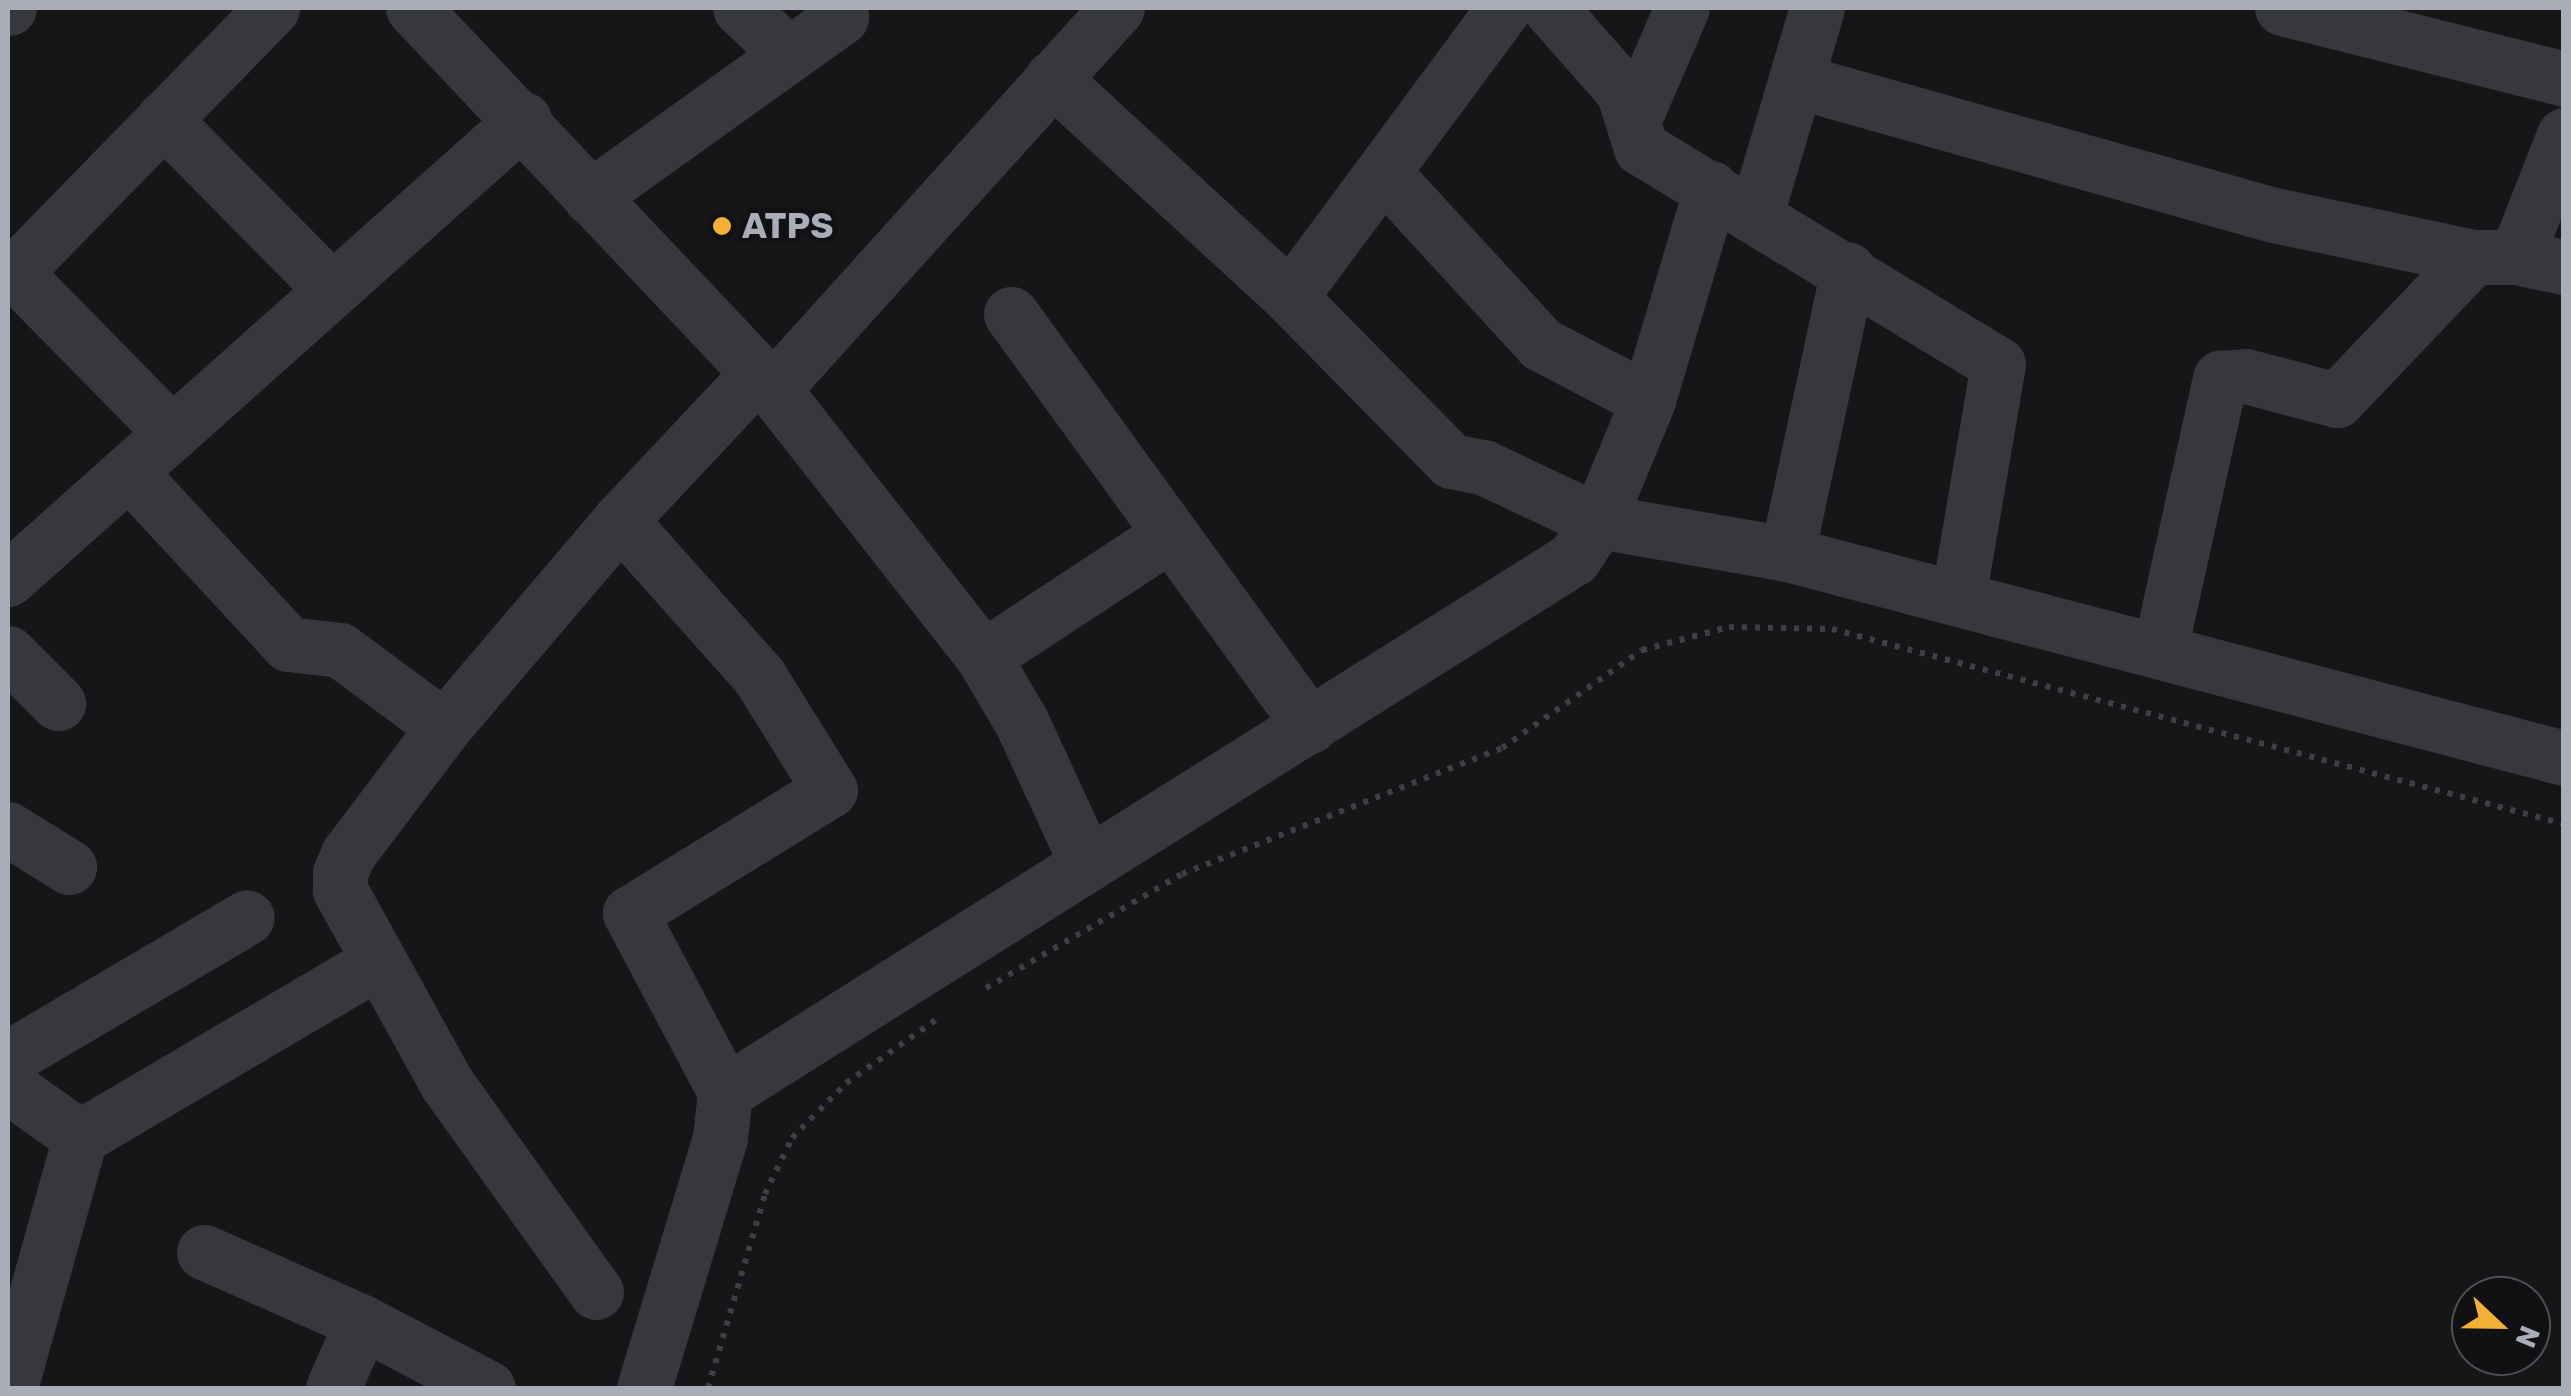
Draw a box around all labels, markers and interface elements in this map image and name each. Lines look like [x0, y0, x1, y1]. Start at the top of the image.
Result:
place label: ATPS [742, 205, 833, 247]
marker: ATPS [711, 215, 733, 237]
north arrow [2451, 1276, 2551, 1376]
text: N [2508, 1321, 2546, 1352]

